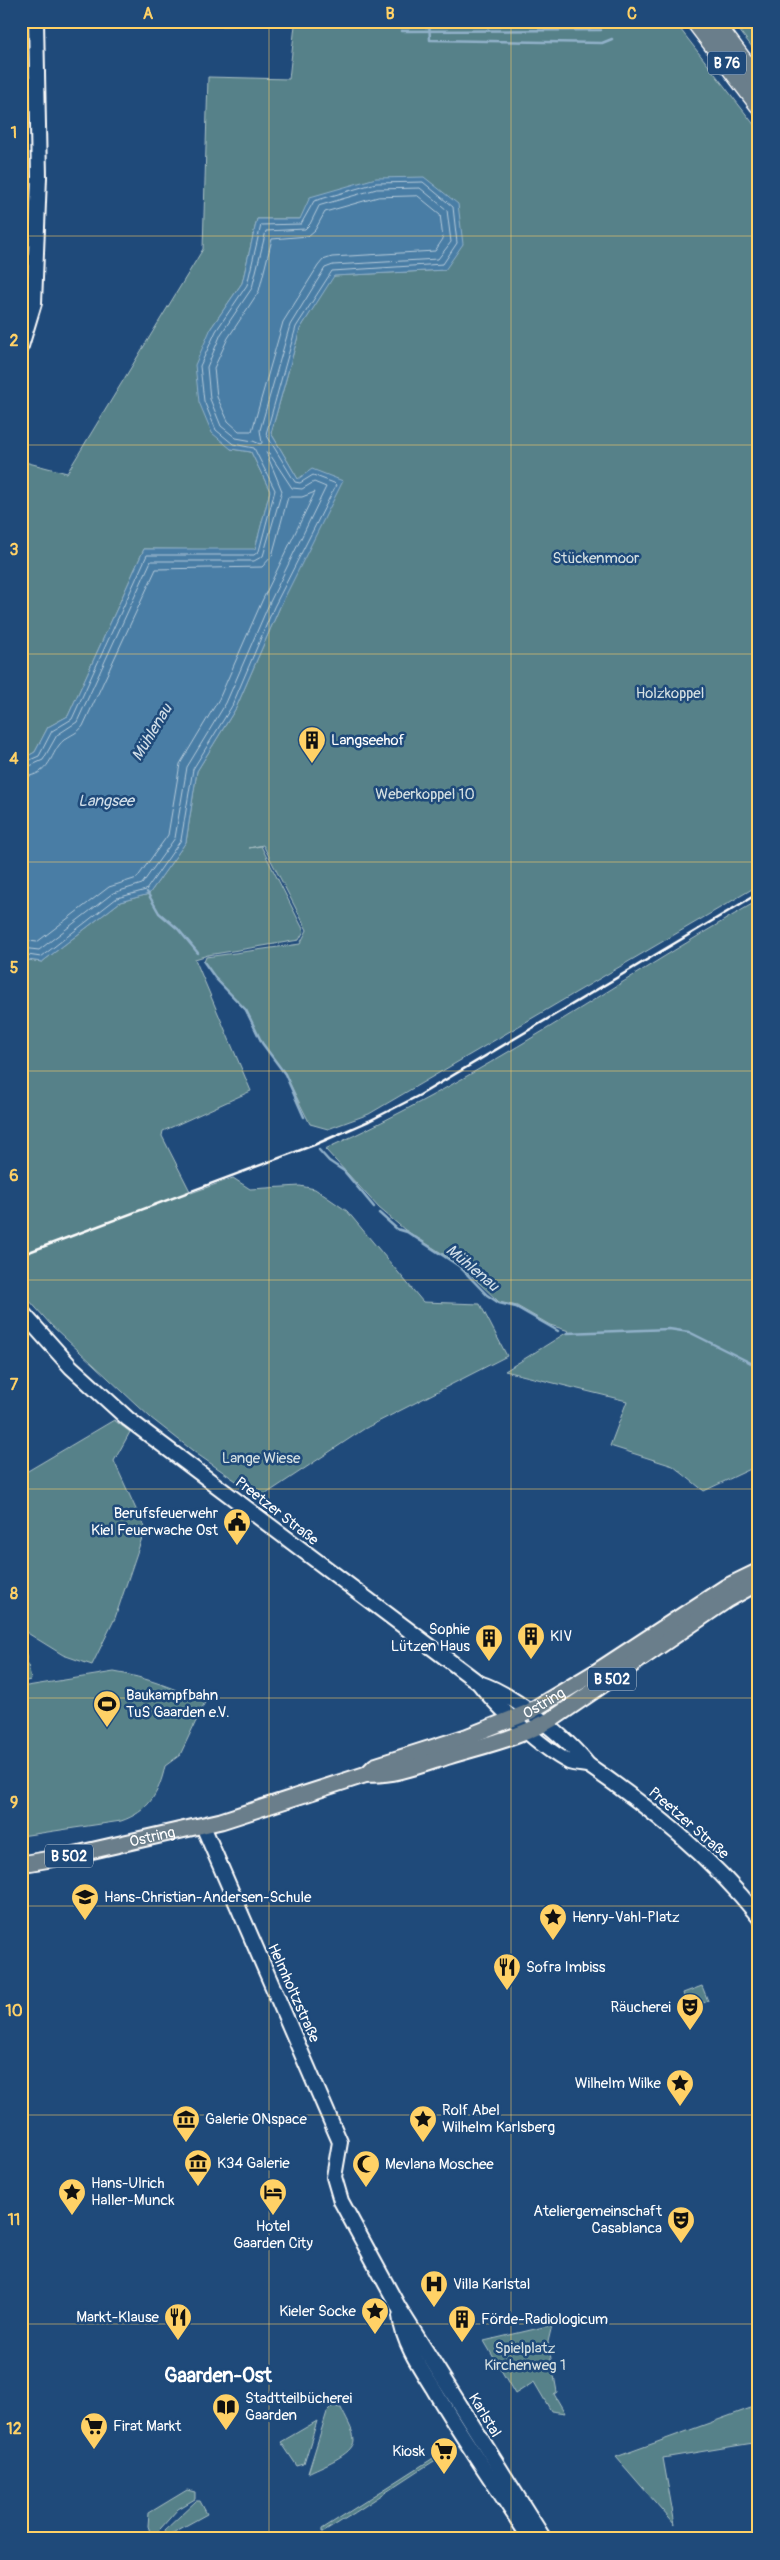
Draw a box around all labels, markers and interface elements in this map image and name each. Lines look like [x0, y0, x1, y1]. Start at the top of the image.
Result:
text: A [143, 4, 154, 24]
text: B [385, 4, 395, 24]
text: C [627, 4, 637, 24]
road number: B 76 [708, 52, 746, 74]
text: 1 [11, 123, 17, 143]
text: 2 [10, 331, 19, 351]
text: 3 [10, 540, 19, 560]
park label: Stückenmoor [553, 549, 640, 568]
park label: Holzkoppel [636, 684, 704, 703]
water label: Mühlenau [127, 700, 177, 765]
building icon: Langseehof [297, 725, 327, 764]
place label: Langseehof [331, 731, 405, 750]
text: 4 [9, 749, 19, 769]
park label: Weberkoppel 10 [375, 785, 475, 804]
water label: Langsee [78, 791, 136, 811]
text: 5 [10, 958, 19, 978]
text: 6 [9, 1166, 19, 1186]
water label: Mühlenau [442, 1240, 504, 1296]
text: 7 [10, 1375, 19, 1395]
park label: Lange Wiese [222, 1449, 301, 1468]
street label: Preetzer Straße [231, 1473, 323, 1550]
place label: Berufsfeuerwehr Kiel Feuerwache Ost [91, 1504, 219, 1540]
public building icon: Berufsfeuerwehr Kiel Feuerwache Ost [222, 1507, 252, 1546]
text: 8 [10, 1584, 18, 1604]
place label: Sophie Lützen Haus [391, 1620, 471, 1656]
building icon: KIV [516, 1621, 546, 1660]
building icon: Sophie Lützen Haus [474, 1623, 504, 1662]
place label: KIV [550, 1627, 572, 1646]
road number: B 502 [588, 1668, 636, 1690]
street label: Ostring [520, 1684, 569, 1723]
place label: Baukampfbahn TuS Gaarden e.V. [126, 1686, 230, 1722]
sports icon: Baukampfbahn TuS Gaarden e.V. [92, 1689, 122, 1728]
street label: Preetzer Straße [645, 1783, 733, 1864]
text: 9 [10, 1793, 18, 1813]
street label: Ostring [128, 1823, 177, 1852]
road number: B 502 [45, 1844, 93, 1868]
school or university icon: Hans-Christian-Andersen-Schule [70, 1882, 100, 1921]
place label: Hans-Christian-Andersen-Schule [104, 1888, 312, 1907]
place icon: Henry-Vahl-Platz [538, 1902, 568, 1941]
place label: Henry-Vahl-Platz [572, 1908, 680, 1927]
street label: Helmholtzstraße [263, 1941, 324, 2046]
restaurant icon: Sofra Imbiss [492, 1952, 522, 1991]
place label: Sofra Imbiss [526, 1958, 606, 1977]
theatre icon: Räucherei [675, 1992, 705, 2031]
place label: Räucherei [610, 1998, 671, 2017]
text: 10 [5, 2001, 23, 2021]
place icon: Wilhelm Wilke [665, 2068, 695, 2107]
place label: Wilhelm Wilke [575, 2074, 662, 2093]
place label: Rolf Abel Wilhelm Karlsberg [442, 2101, 555, 2137]
museum icon: Galerie ONspace [171, 2104, 201, 2143]
place icon: Rolf Abel Wilhelm Karlsberg [408, 2104, 438, 2143]
place label: Galerie ONspace [205, 2110, 308, 2129]
museum icon: K34 Galerie [183, 2148, 213, 2187]
mosque icon: Mevlana Moschee [351, 2149, 381, 2188]
place label: K34 Galerie [217, 2154, 290, 2173]
place label: Mevlana Moschee [385, 2155, 494, 2174]
place label: Hans-Ulrich Haller-Munck [91, 2174, 175, 2210]
place icon: Hans-Ulrich Haller-Munck [57, 2177, 87, 2216]
hotel icon: Hotel Gaarden City [258, 2177, 288, 2216]
place label: Ateliergemeinschaft Casablanca [533, 2202, 663, 2238]
theatre icon: Ateliergemeinschaft Casablanca [666, 2205, 696, 2244]
text: 11 [8, 2210, 20, 2230]
place label: Hotel Gaarden City [233, 2217, 313, 2253]
hospital icon: Villa Karlstal [419, 2269, 449, 2308]
place label: Villa Karlstal [453, 2275, 530, 2294]
place icon: Kieler Socke [360, 2296, 390, 2335]
restaurant icon: Markt-Klause [163, 2302, 193, 2341]
place label: Kieler Socke [279, 2302, 357, 2321]
building icon: Förde-Radiologicum [447, 2304, 477, 2343]
place label: Markt-Klause [76, 2308, 160, 2327]
place label: Förde-Radiologicum [481, 2310, 608, 2329]
park label: Spielplatz Kirchenweg 1 [484, 2339, 566, 2375]
district label: Gaarden-Ost [164, 2363, 273, 2388]
place label: Stadtteilbücherei Gaarden [245, 2389, 352, 2425]
street label: Karlstal [464, 2390, 505, 2441]
library icon: Stadtteilbücherei Gaarden [211, 2392, 241, 2431]
supermarket icon: Firat Markt [79, 2411, 109, 2450]
place label: Firat Markt [113, 2417, 182, 2436]
text: 12 [6, 2419, 22, 2439]
supermarket icon: Kiosk [429, 2436, 459, 2475]
place label: Kiosk [392, 2442, 426, 2461]

